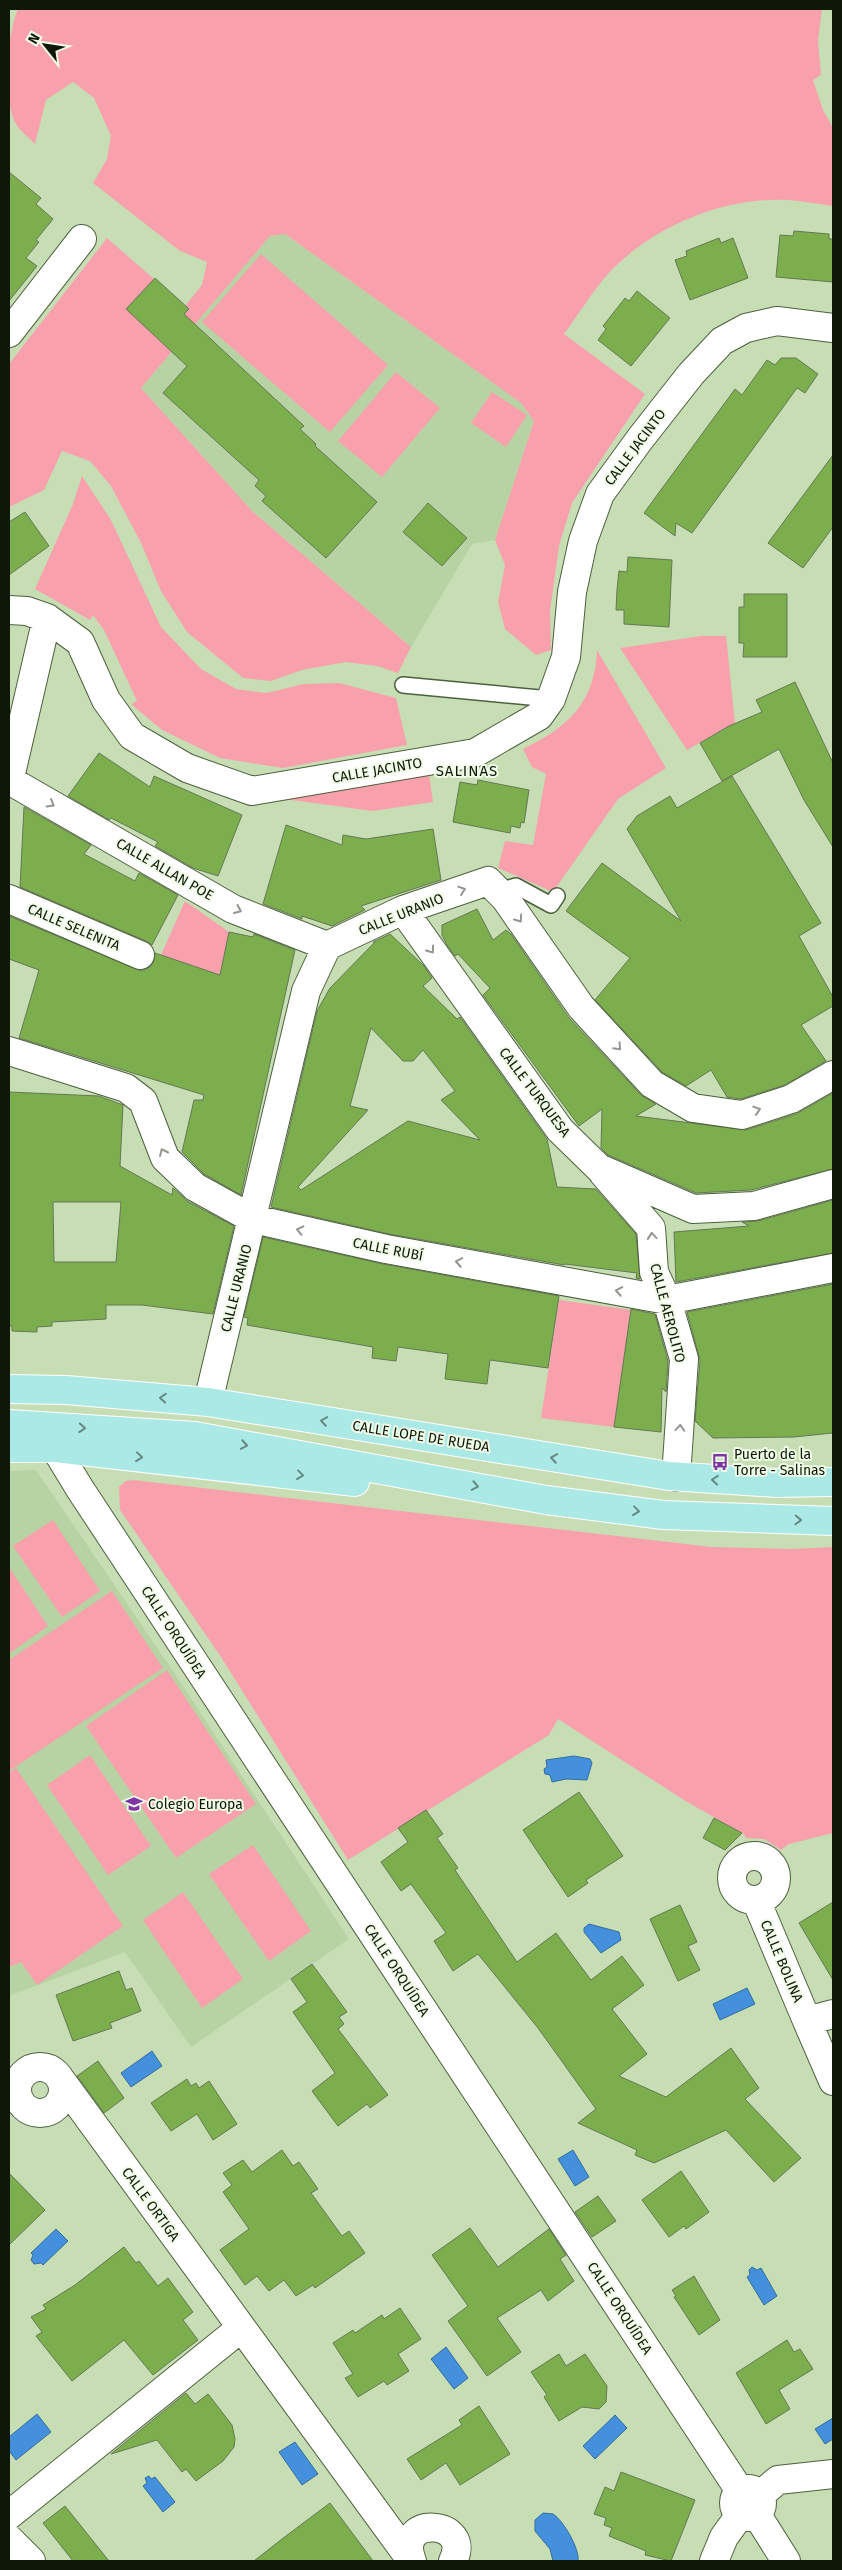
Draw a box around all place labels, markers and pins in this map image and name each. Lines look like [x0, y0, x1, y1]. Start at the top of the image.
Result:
place label: Puerto de la Torre - Salinas [734, 1446, 826, 1479]
bus stop icon: Puerto de la Torre - Salinas [710, 1452, 730, 1472]
school or university icon: Colegio Europa [124, 1794, 144, 1814]
place label: Colegio Europa [148, 1796, 243, 1813]

